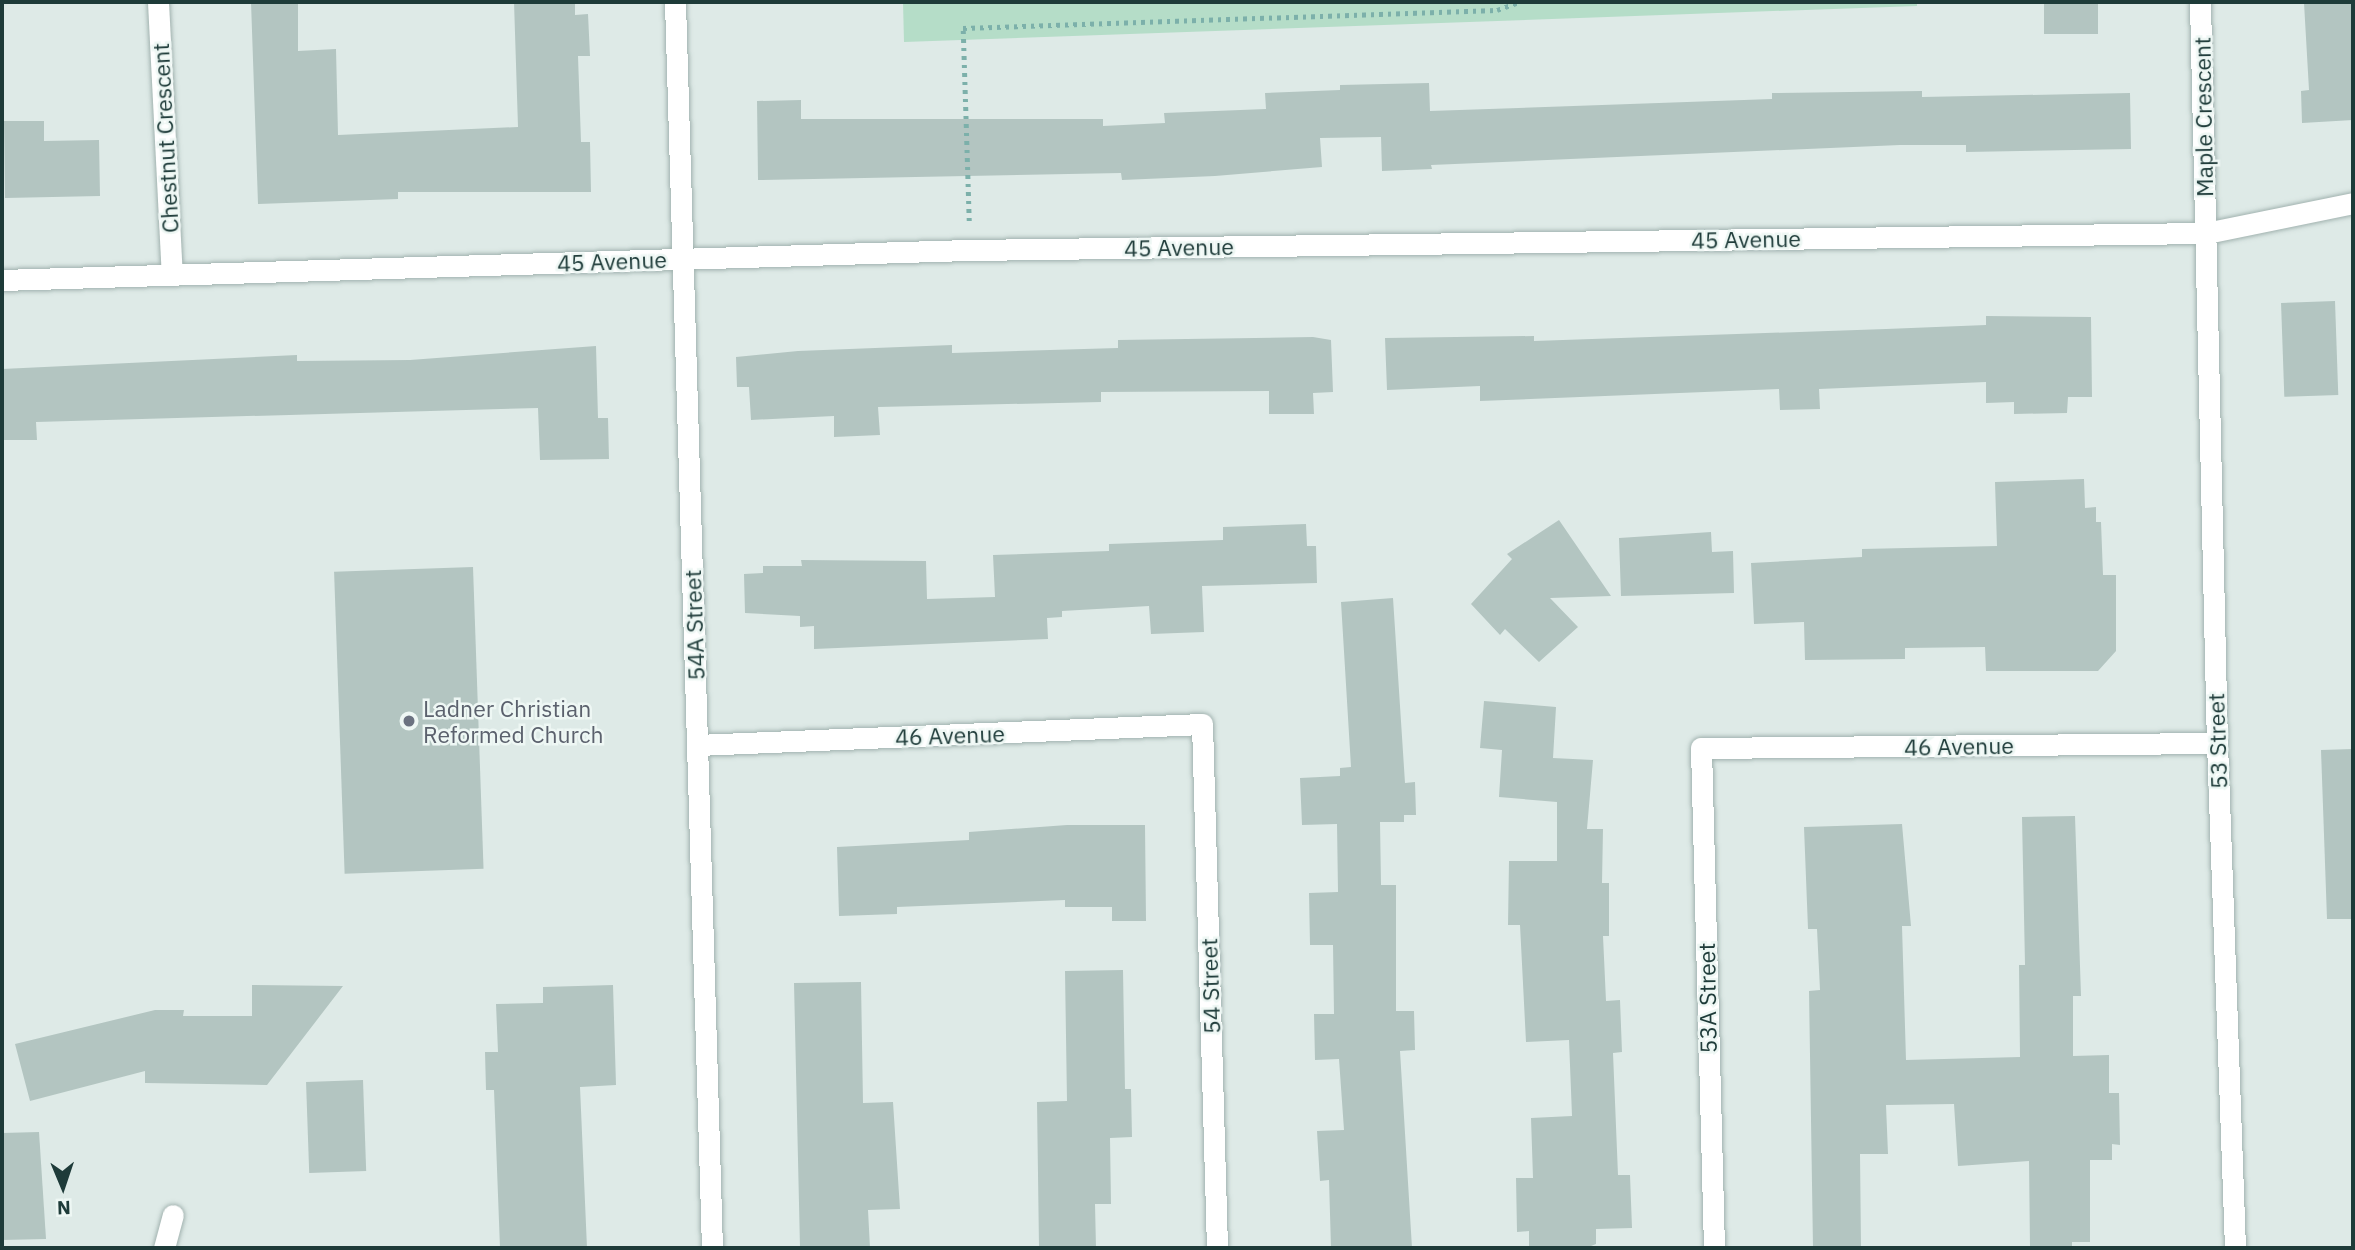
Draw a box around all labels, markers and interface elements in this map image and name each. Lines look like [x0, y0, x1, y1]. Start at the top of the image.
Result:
street label: Maple Crescent [2188, 37, 2218, 197]
street label: Chestnut Crescent [146, 42, 184, 234]
street label: 45 Avenue [1691, 224, 1801, 254]
street label: 45 Avenue [1124, 232, 1234, 262]
street label: 45 Avenue [557, 245, 667, 277]
street label: 54A Street [678, 569, 710, 681]
street label: 53 Street [2202, 692, 2232, 790]
place label: Ladner Christian Reformed Church [423, 694, 604, 748]
marker: Ladner Christian Reformed Church [401, 713, 417, 729]
street label: 46 Avenue [895, 719, 1005, 751]
street label: 46 Avenue [1904, 731, 2014, 761]
street label: 54 Street [1195, 937, 1225, 1035]
street label: 53A Street [1692, 942, 1722, 1054]
north arrow [28, 1152, 98, 1222]
text: N [56, 1196, 71, 1220]

